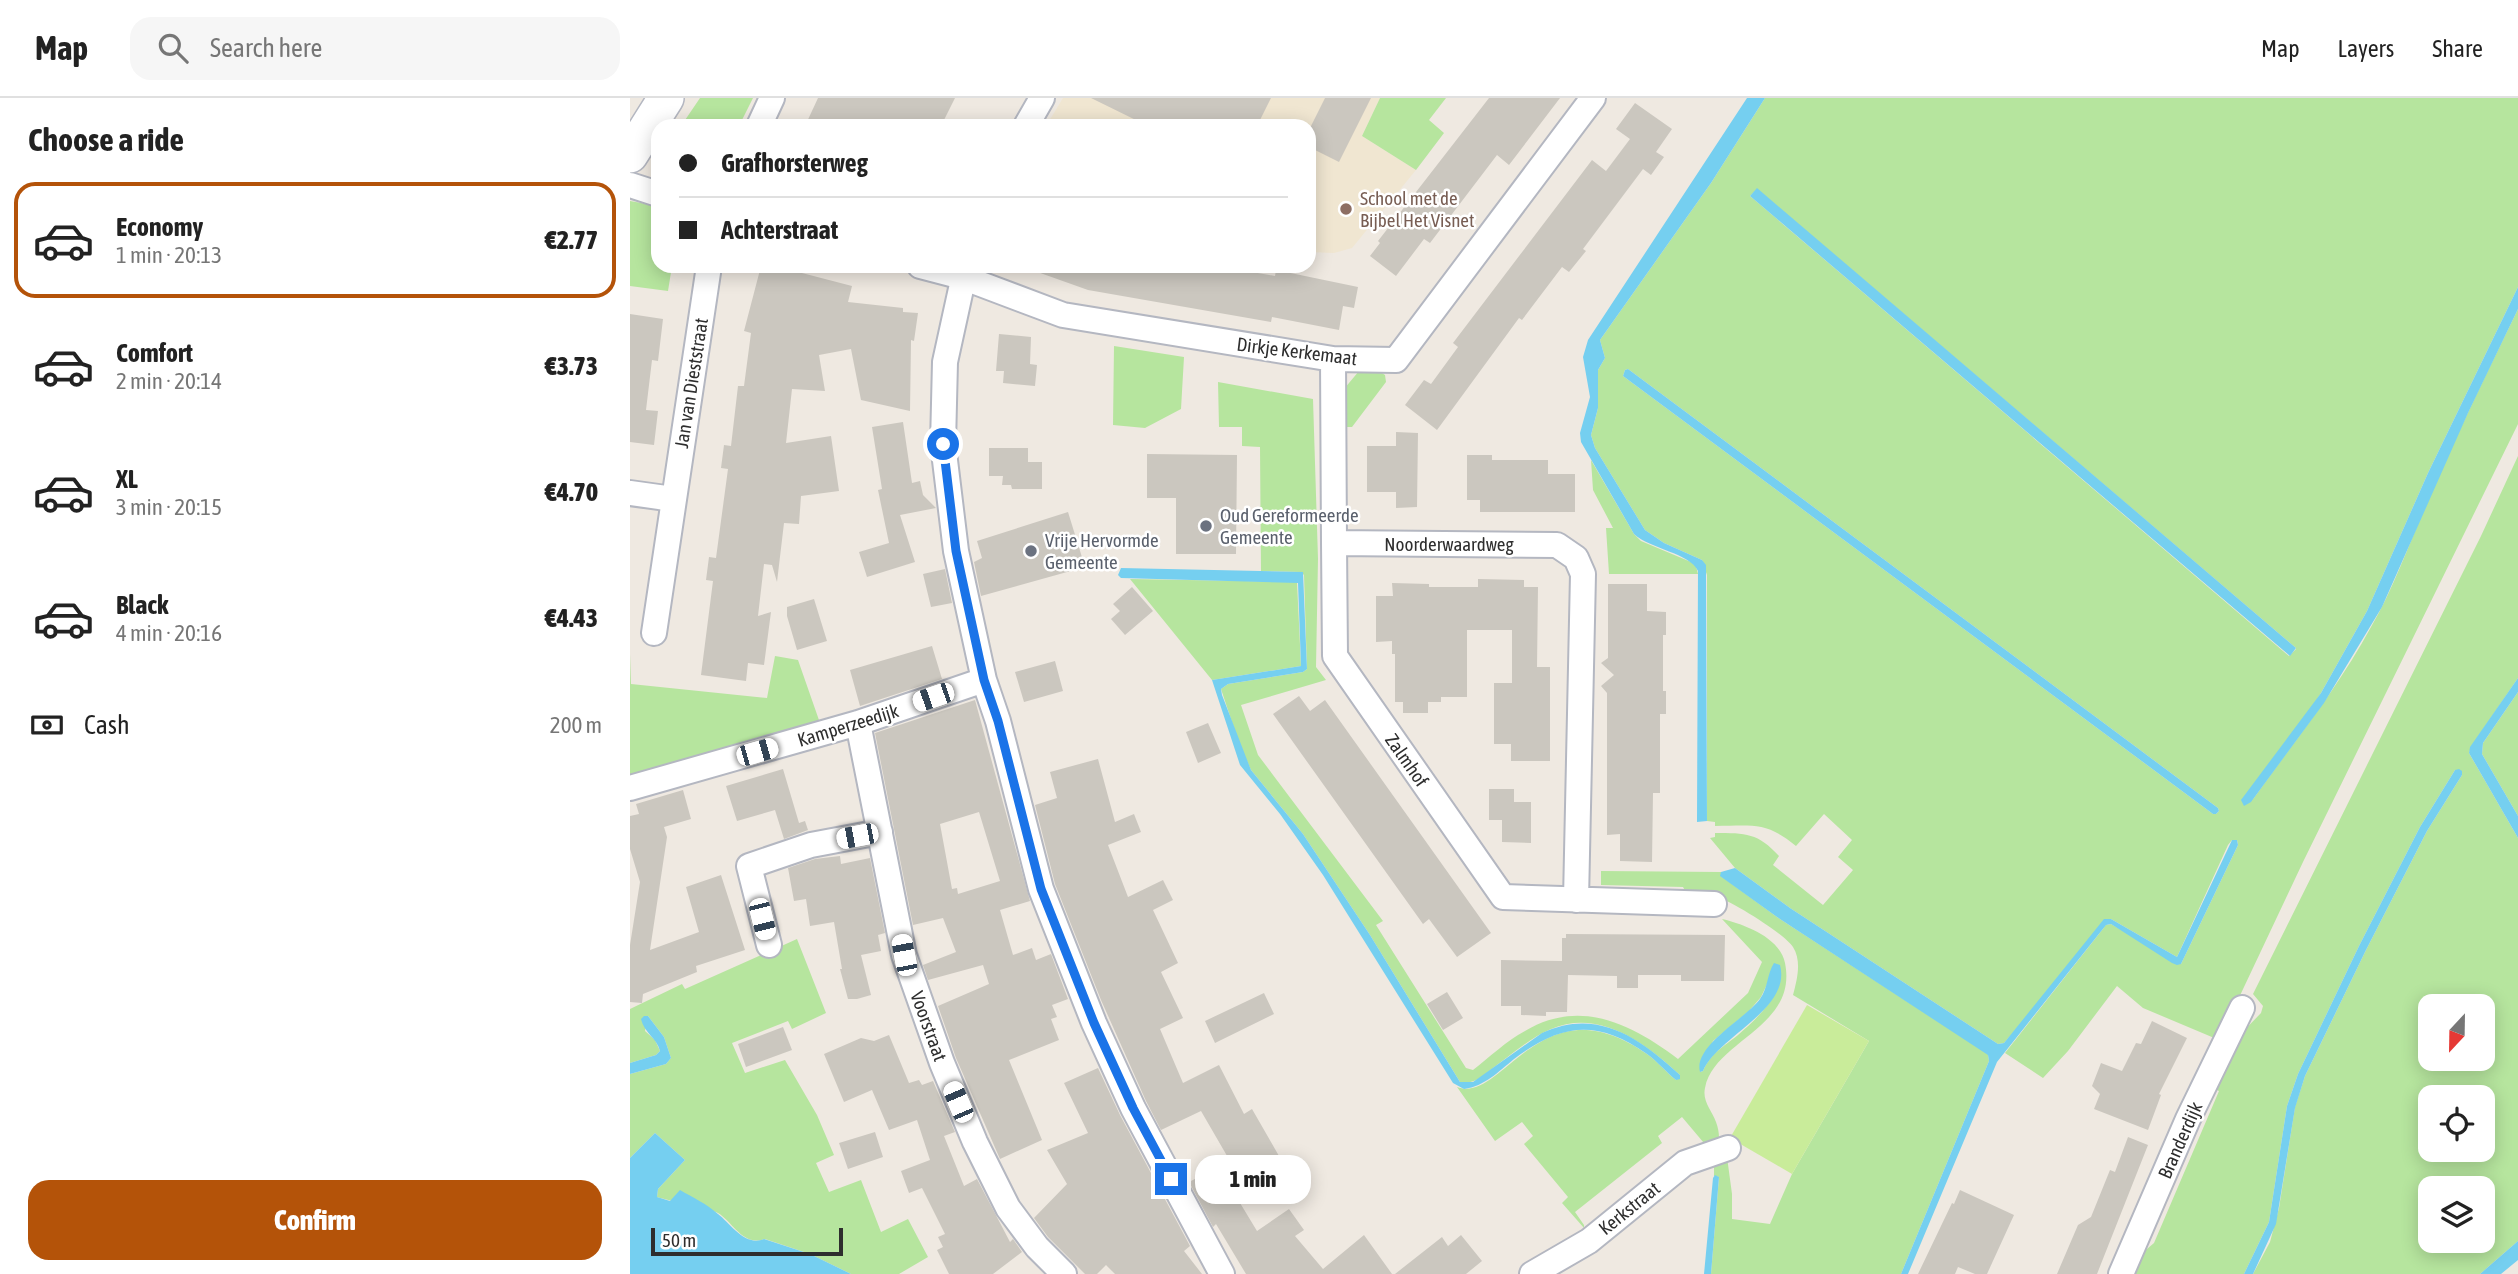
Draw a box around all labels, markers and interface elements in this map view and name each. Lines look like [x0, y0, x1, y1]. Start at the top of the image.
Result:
search box [130, 17, 620, 80]
text: Map [35, 29, 88, 67]
icon: search [154, 29, 192, 67]
text: Search here [210, 33, 322, 63]
text: Map [2261, 35, 2300, 62]
text: Layers [2338, 35, 2394, 62]
text: Share [2432, 35, 2483, 62]
text: Choose a ride [28, 121, 184, 158]
text: Grafhorsterweg [721, 148, 868, 178]
place label: School met de Bijbel Het Visnet [1360, 187, 1474, 231]
marker: School met de Bijbel Het Visnet [1338, 201, 1354, 217]
icon: car [32, 209, 95, 272]
text: Economy [116, 212, 203, 242]
text: Achterstraat [721, 215, 838, 245]
text: €2.77 [545, 225, 598, 255]
text: 1 min · 20:13 [116, 242, 222, 268]
street label: Jan van Dieststraat [670, 316, 712, 450]
street label: Dirkje Kerkemaat [1236, 333, 1358, 369]
icon: car [32, 335, 95, 398]
text: Comfort [116, 338, 193, 368]
text: €3.73 [545, 351, 598, 381]
text: 2 min · 20:14 [116, 368, 222, 394]
route start [927, 428, 959, 460]
icon: car [32, 461, 95, 524]
text: XL [116, 464, 138, 494]
text: €4.70 [545, 477, 598, 507]
text: 3 min · 20:15 [116, 494, 222, 520]
place label: Oud Gereformeerde Gemeente [1220, 504, 1359, 548]
marker: Oud Gereformeerde Gemeente [1198, 518, 1214, 534]
place label: Vrije Hervormde Gemeente [1045, 529, 1159, 573]
street label: Noorderwaardweg [1384, 533, 1514, 555]
marker: Vrije Hervormde Gemeente [1023, 543, 1039, 559]
icon: car [32, 587, 95, 650]
text: Black [116, 590, 168, 620]
text: €4.43 [545, 603, 598, 633]
text: 4 min · 20:16 [116, 620, 222, 646]
car [910, 680, 957, 714]
street label: Kamperzeedijk [795, 699, 902, 751]
icon: cash [28, 706, 66, 744]
text: Cash [84, 710, 130, 740]
text: 200 m [550, 712, 602, 738]
street label: Zalmhof [1381, 729, 1433, 791]
car [734, 736, 781, 768]
car [835, 822, 880, 850]
car [747, 896, 778, 942]
car [890, 932, 919, 978]
street label: Voorstraat [906, 988, 952, 1064]
north arrow [2418, 994, 2496, 1071]
map controls [2418, 994, 2495, 1253]
car [941, 1079, 976, 1125]
button: locate [2418, 1085, 2495, 1162]
street label: Branderdijk [2153, 1098, 2207, 1182]
callout: 1 min [1196, 1154, 1311, 1204]
route end [1155, 1163, 1187, 1195]
text: 1 min [1230, 1166, 1276, 1192]
button: layers [2418, 1176, 2495, 1253]
street label: Kerkstraat [1594, 1177, 1664, 1239]
button: Confirm [28, 1180, 602, 1260]
scale bar [651, 1225, 844, 1257]
text: 50 m [662, 1229, 696, 1251]

